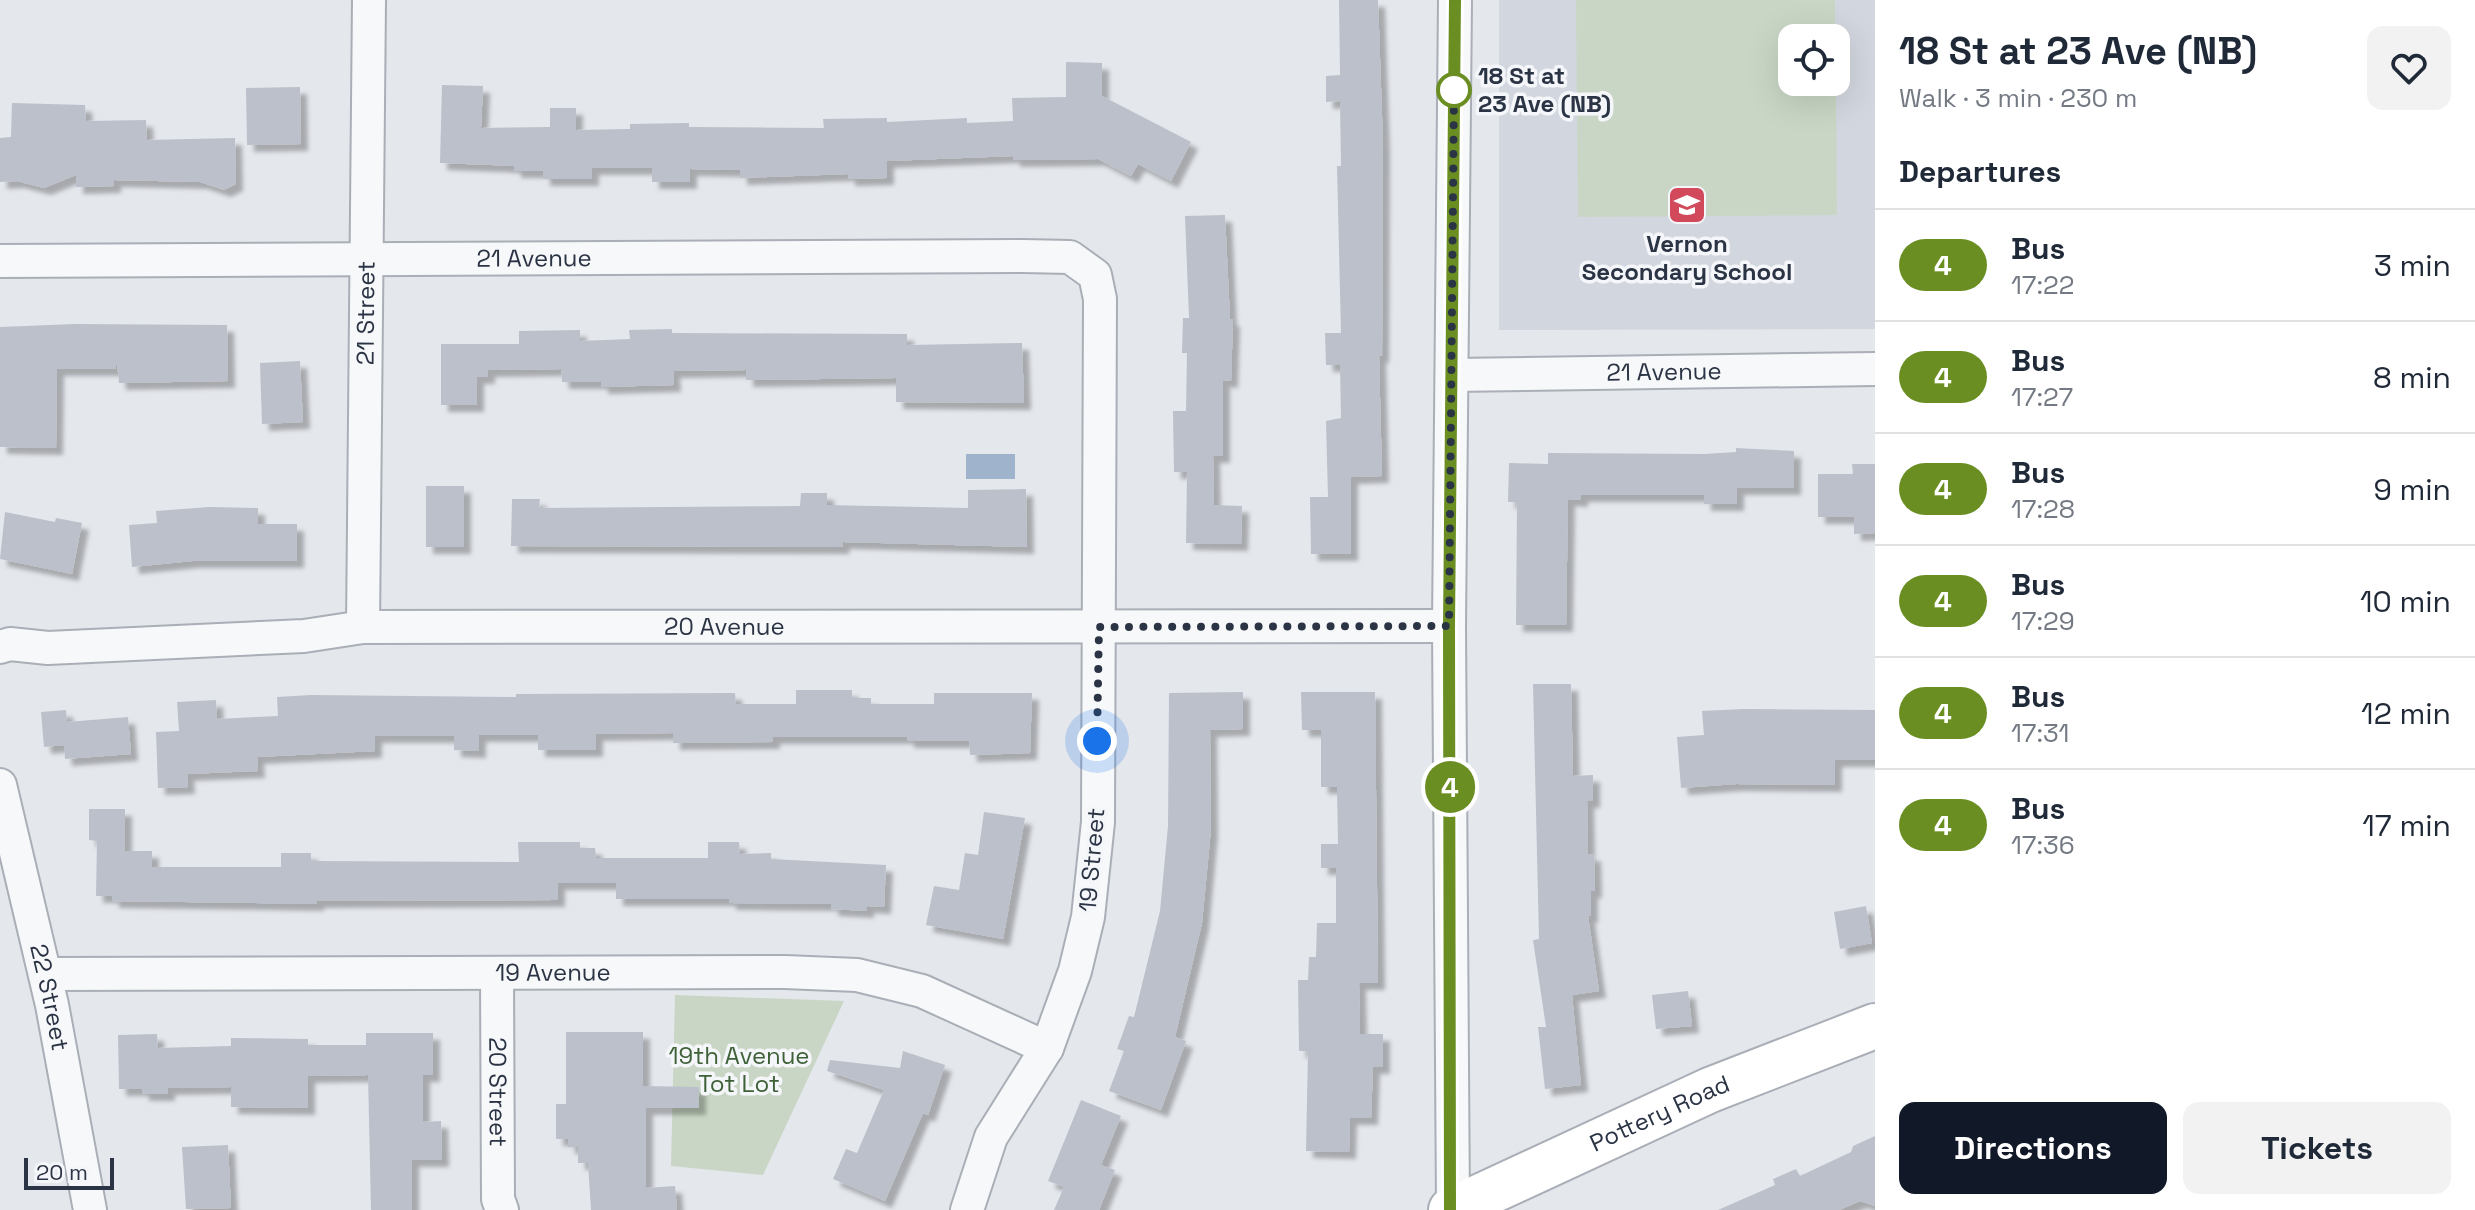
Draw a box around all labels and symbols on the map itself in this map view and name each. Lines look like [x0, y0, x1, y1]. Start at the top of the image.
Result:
place label: 18 St at 23 Ave (NB) [1478, 60, 1611, 119]
marker: 18 St at 23 Ave (NB) [1437, 73, 1471, 107]
school or university icon: Vernon Secondary School [1666, 184, 1708, 226]
place label: Vernon Secondary School [1582, 228, 1792, 287]
street label: 21 Avenue [476, 242, 592, 274]
street label: 21 Street [350, 261, 382, 365]
street label: 21 Avenue [1606, 355, 1722, 388]
street label: 20 Avenue [664, 611, 785, 642]
your location [1077, 721, 1117, 761]
line badge: 4 [1424, 761, 1476, 813]
street label: 19 Street [1072, 807, 1111, 913]
street label: 22 Street [23, 941, 76, 1053]
street label: 19 Avenue [495, 956, 611, 988]
street label: 20 Street [482, 1037, 514, 1147]
park label: 19th Avenue Tot Lot [668, 1040, 810, 1099]
street label: Pottery Road [1585, 1068, 1734, 1159]
scale bar [24, 1154, 114, 1190]

